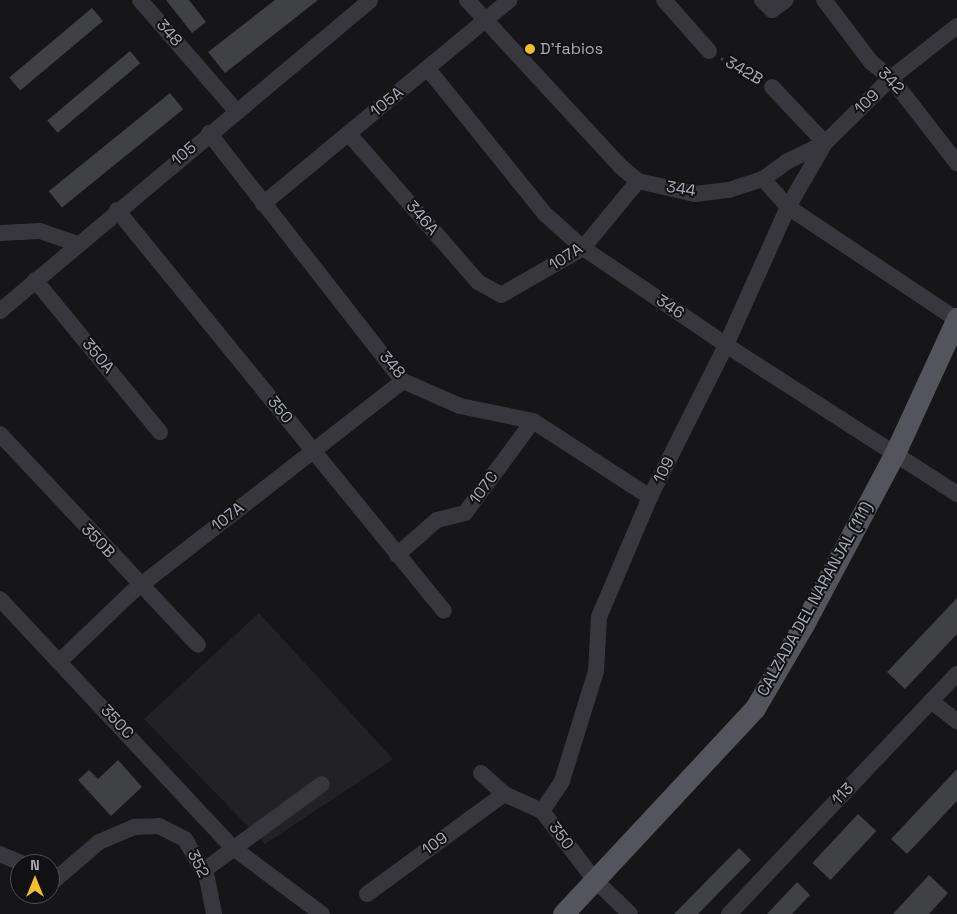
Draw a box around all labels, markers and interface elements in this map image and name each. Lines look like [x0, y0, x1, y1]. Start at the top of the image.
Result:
street label: 348 [152, 16, 186, 50]
place label: D'fabios [540, 39, 603, 59]
marker: D'fabios [524, 43, 536, 55]
street label: 342B [722, 53, 766, 89]
street label: 342 [874, 64, 908, 98]
street label: 105A [367, 83, 407, 121]
street label: 109 [851, 86, 883, 118]
street label: 105 [168, 138, 200, 170]
street label: 344 [665, 177, 697, 201]
street label: 346A [402, 197, 442, 239]
street label: 107A [546, 239, 586, 275]
street label: 346 [652, 291, 688, 323]
street label: 350A [78, 335, 118, 377]
street label: 348 [375, 348, 409, 382]
street label: 350 [263, 392, 297, 428]
street label: 109 [650, 454, 678, 486]
street label: 107C [466, 468, 502, 508]
street label: 107A [208, 498, 248, 536]
street label: CALZADA DEL NARANJAL (111) [753, 498, 877, 700]
street label: 350B [77, 520, 119, 562]
street label: 350C [96, 701, 138, 743]
street label: 113 [828, 779, 858, 809]
street label: 350 [544, 818, 578, 854]
street label: 109 [419, 828, 451, 860]
street label: 352 [183, 847, 213, 881]
north arrow [10, 854, 60, 904]
text: N [30, 856, 40, 874]

